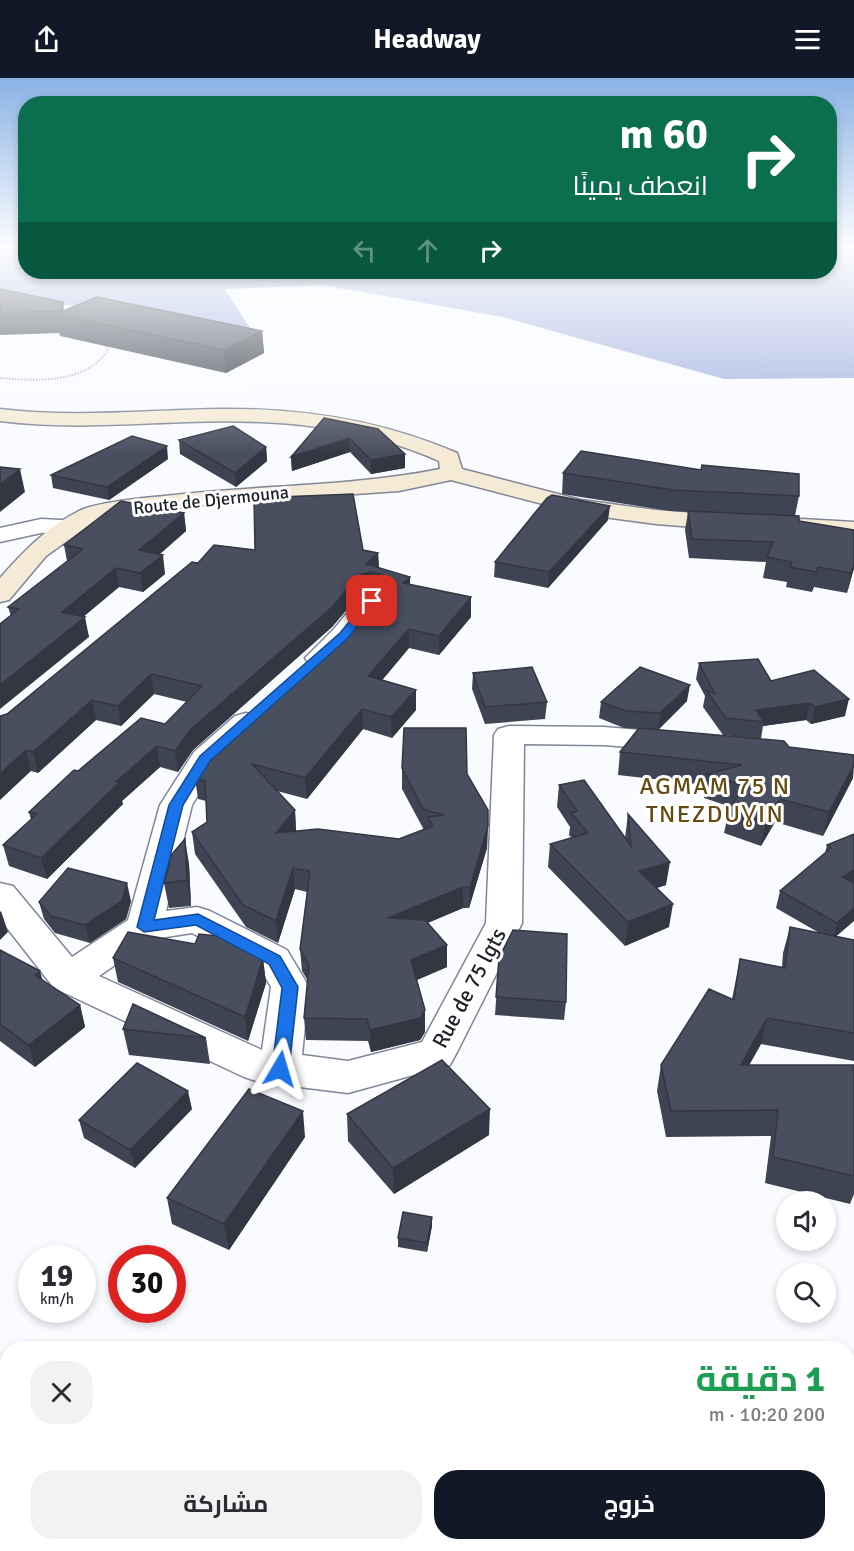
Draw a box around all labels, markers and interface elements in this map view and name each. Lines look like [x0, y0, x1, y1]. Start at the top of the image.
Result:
icon: share [30, 23, 63, 56]
text: Headway [373, 23, 481, 56]
icon: menu [791, 23, 824, 56]
text: 60 m [619, 109, 708, 160]
icon: right [729, 120, 807, 198]
text: انعطف يمينًا [572, 170, 708, 203]
icon: left [348, 234, 381, 267]
icon: ahead [411, 234, 444, 267]
icon: right [474, 234, 507, 267]
street label: Route de Djermouna [132, 481, 290, 519]
pin [346, 575, 397, 626]
icon: arrive [355, 584, 388, 617]
district label: AGMAM 75 N TNEZDUƔIN [639, 771, 791, 829]
street label: Rue de 75 lgts [426, 923, 512, 1053]
position arrow [248, 1037, 312, 1101]
map controls [776, 1191, 836, 1323]
button: sound [776, 1191, 836, 1251]
speed limit sign: 30 [108, 1245, 186, 1323]
text: 19 [41, 1258, 73, 1295]
button: search [776, 1263, 836, 1323]
text: km/h [40, 1290, 74, 1308]
text: 1 دقيقة [696, 1357, 825, 1402]
button: close [30, 1361, 93, 1424]
text: 200 m · 10:20 [709, 1402, 825, 1427]
button: مشاركة [30, 1470, 422, 1539]
button: خروج [434, 1470, 825, 1539]

